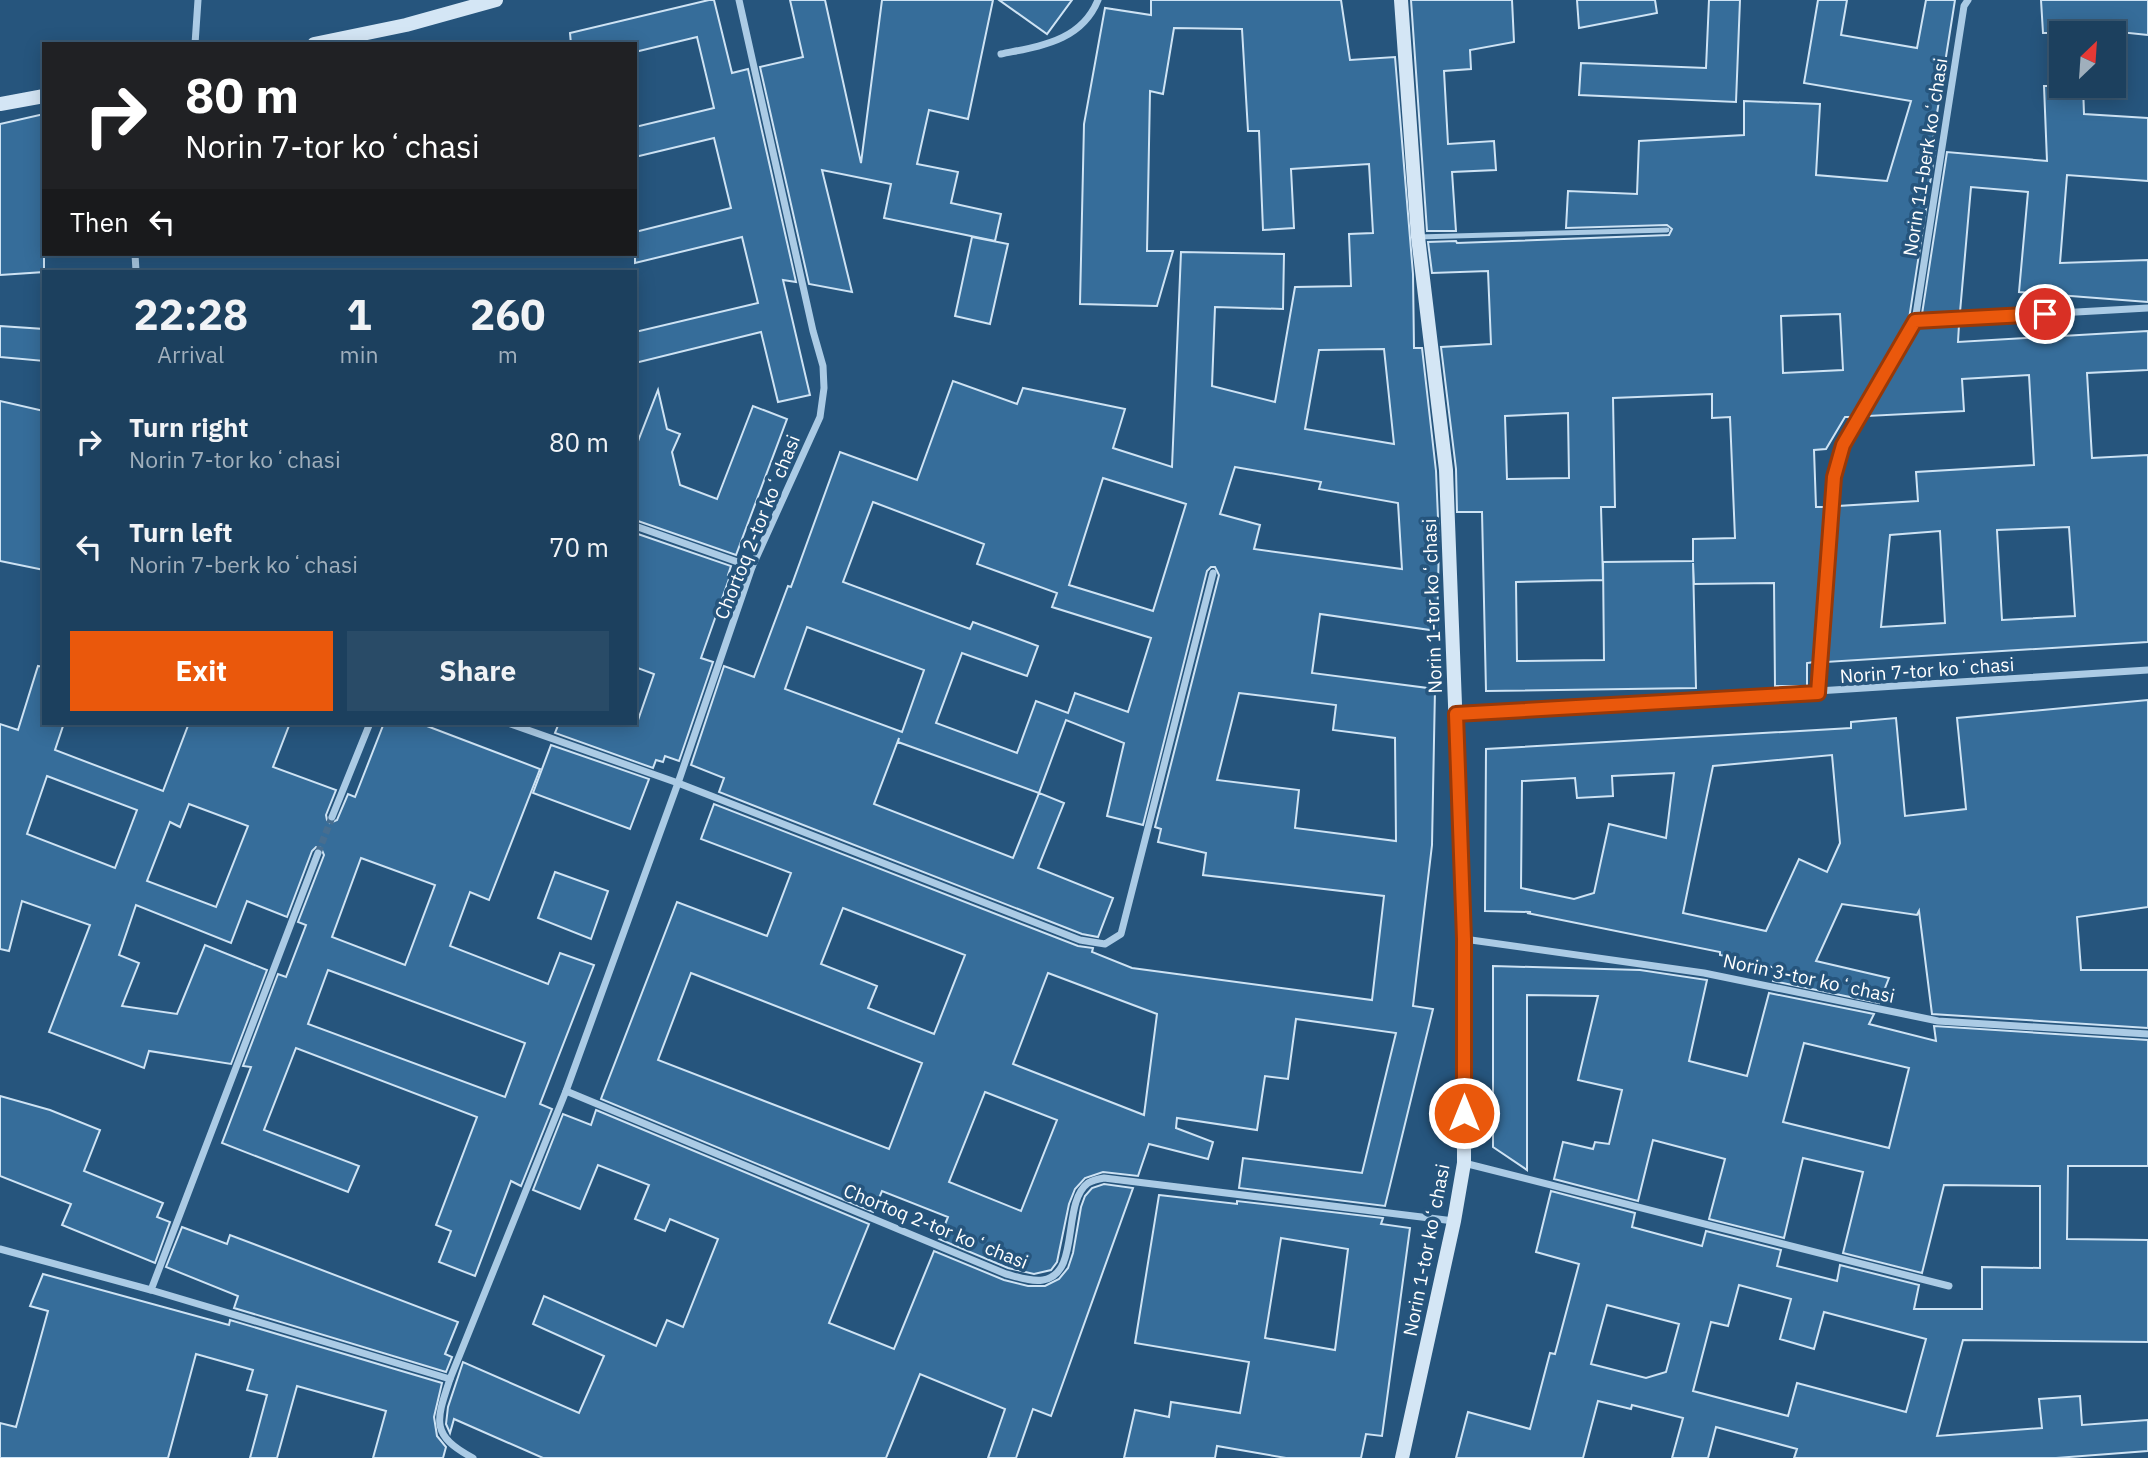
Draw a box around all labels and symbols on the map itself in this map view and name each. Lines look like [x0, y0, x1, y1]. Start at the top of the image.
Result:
north arrow [2049, 21, 2126, 98]
street label: Norin 11-berk koʻchasi [1897, 56, 1953, 258]
pin [2015, 284, 2075, 344]
street label: Chortoq 2-tor koʻchasi [709, 431, 805, 623]
street label: Norin 1-tor koʻchasi [1417, 518, 1447, 694]
street label: Norin 7-tor koʻchasi [1839, 652, 2015, 688]
street label: Norin 3-tor koʻchasi [1721, 948, 1897, 1008]
position arrow [1427, 1076, 1501, 1150]
street label: Norin 1-tor koʻchasi [1398, 1162, 1454, 1338]
street label: Chortoq 2-tor koʻchasi [840, 1178, 1032, 1274]

